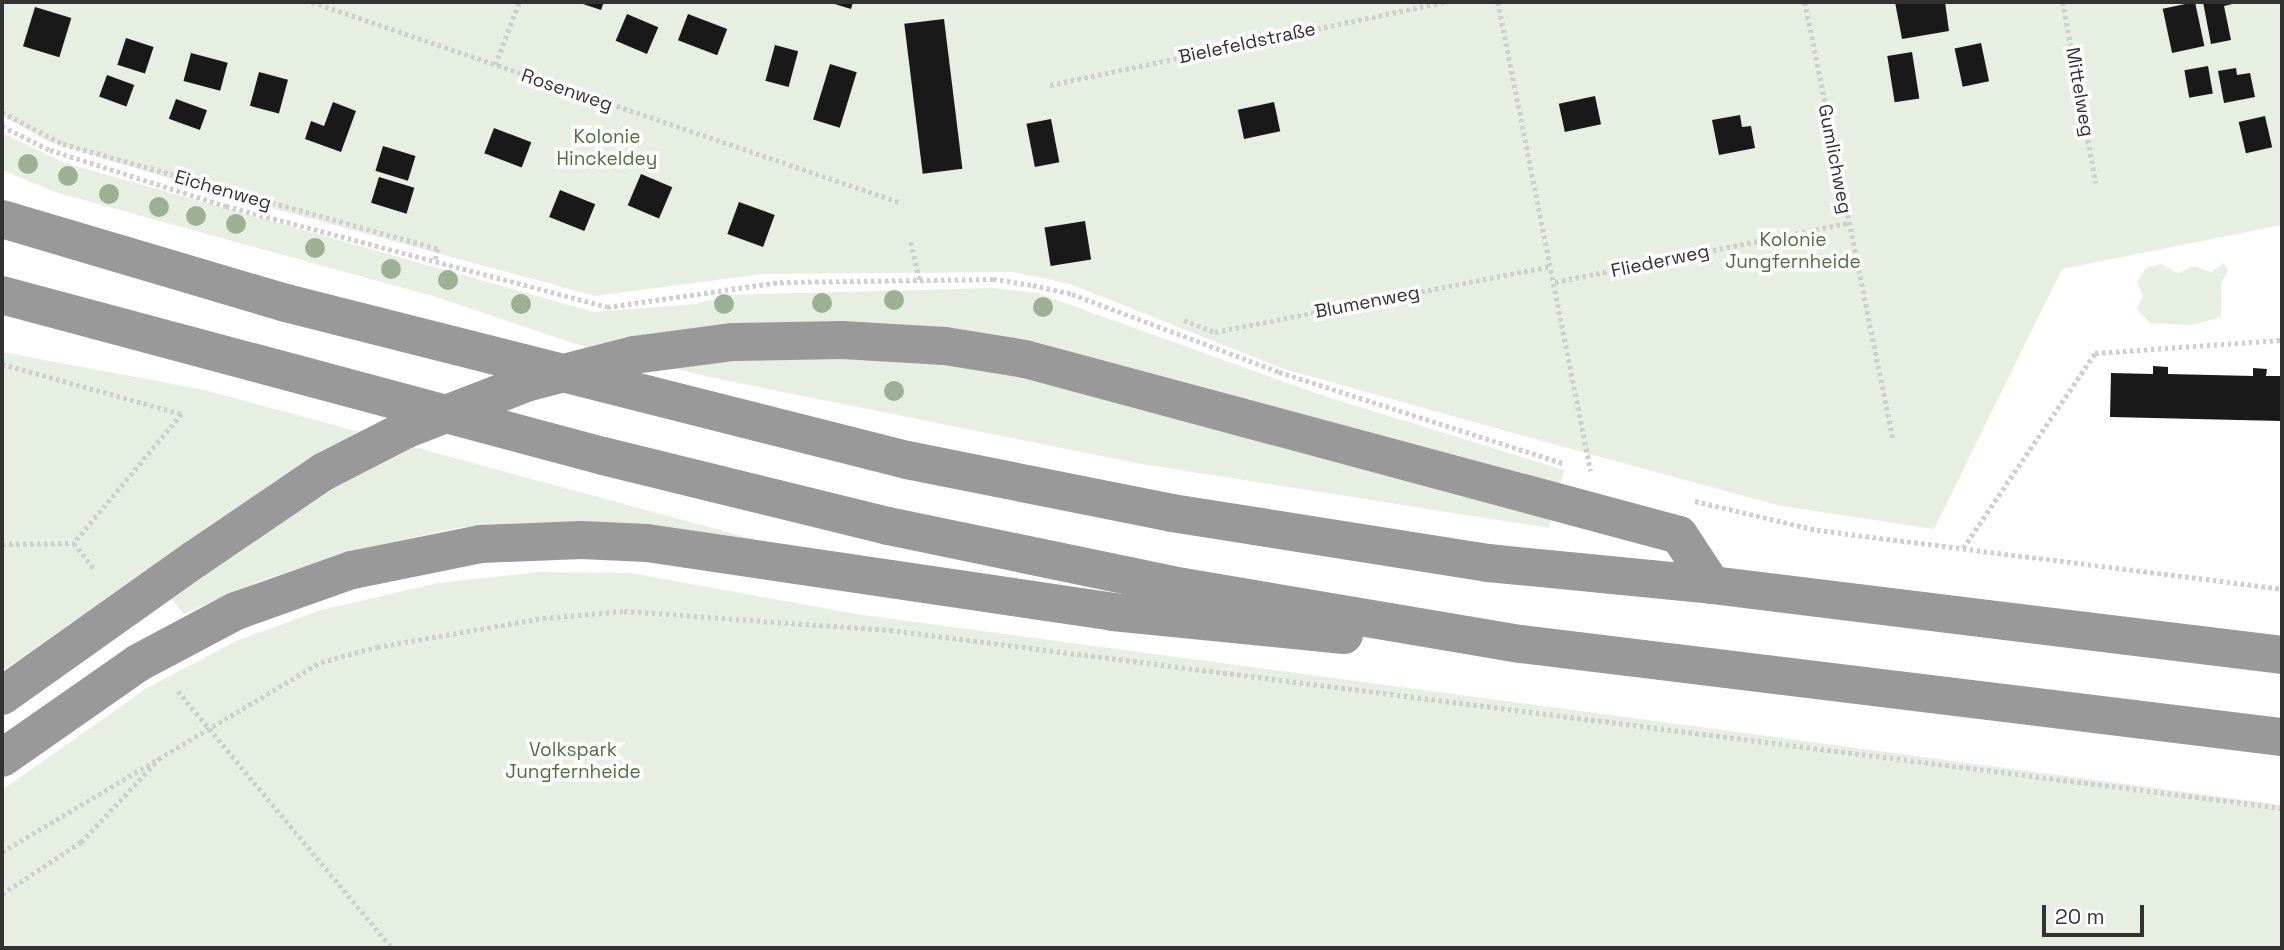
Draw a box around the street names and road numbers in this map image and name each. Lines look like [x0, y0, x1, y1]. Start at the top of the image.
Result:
street label: Bielefeldstraße [1176, 17, 1318, 69]
street label: Mittelweg [2061, 46, 2099, 138]
street label: Rosenweg [518, 64, 616, 116]
street label: Gumlichweg [1813, 102, 1857, 216]
street label: Eichenweg [172, 165, 274, 215]
street label: Fliederweg [1609, 239, 1711, 283]
street label: Blumenweg [1313, 281, 1421, 323]

